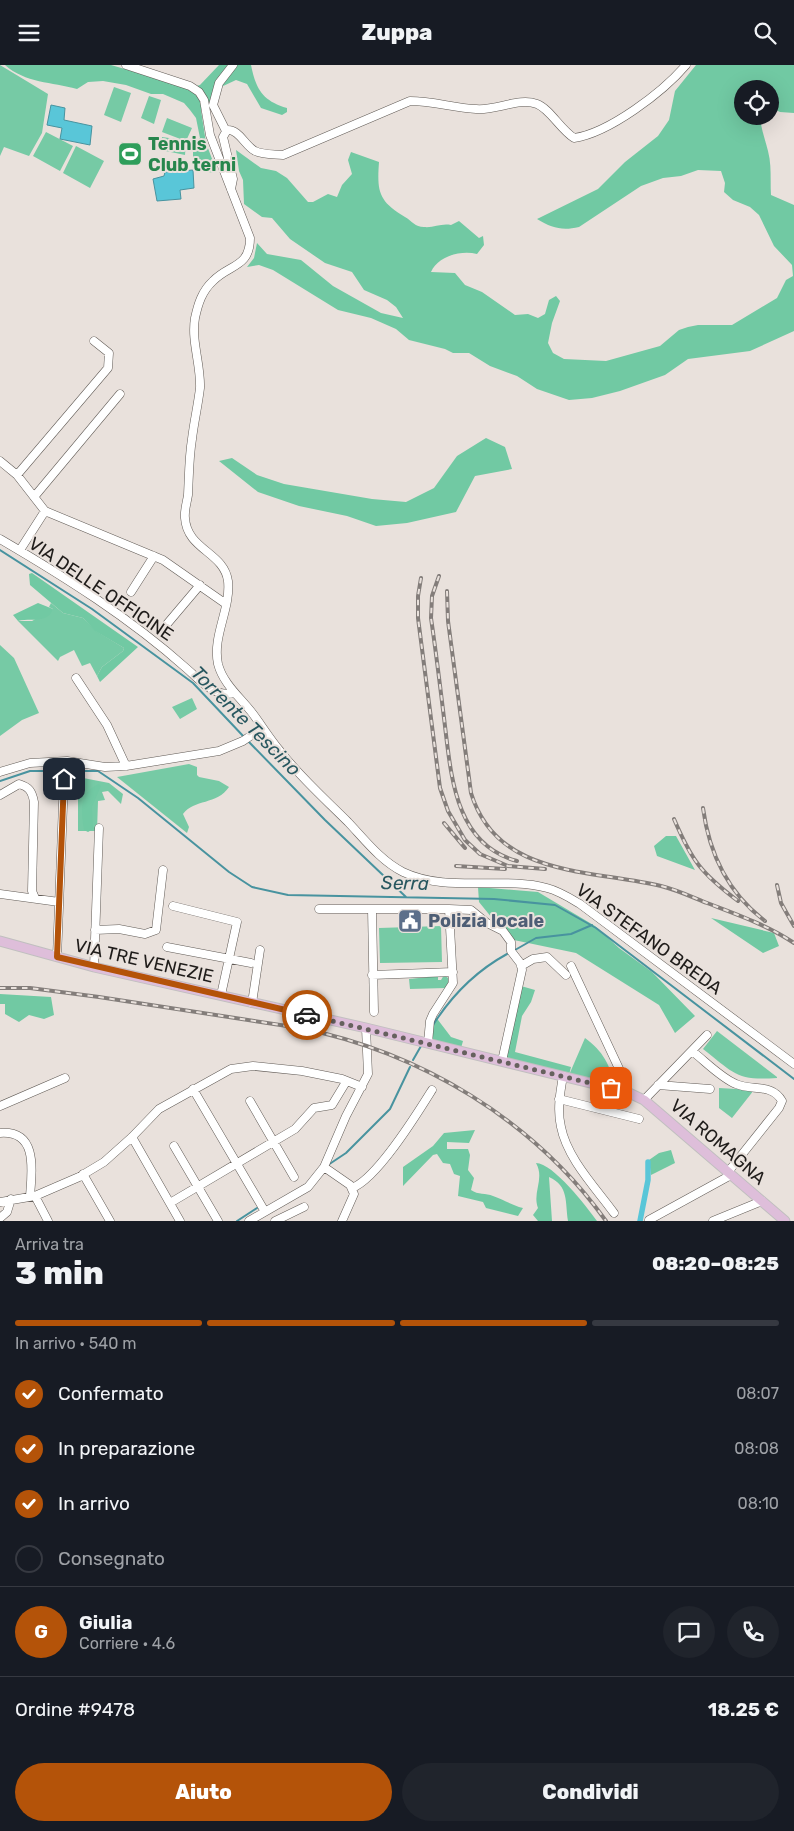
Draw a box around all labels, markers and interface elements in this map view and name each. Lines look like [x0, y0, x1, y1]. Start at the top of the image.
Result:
icon: menu [15, 19, 43, 47]
text: Zuppa [362, 19, 432, 46]
icon: search [751, 19, 779, 47]
map controls [734, 80, 779, 125]
button: locate [734, 80, 779, 125]
place label: Tennis Club terni [148, 133, 236, 176]
sports icon: Tennis Club terni [117, 141, 143, 167]
street label: VIA DELLE OFFICINE [24, 532, 178, 646]
water label: Torrente Tescino [186, 661, 306, 781]
pin [43, 758, 85, 800]
icon: home [50, 765, 78, 793]
water label: Serra [381, 871, 429, 895]
street label: VIA STEFANO BREDA [572, 879, 726, 999]
public building icon: Polizia locale [397, 908, 423, 934]
place label: Polizia locale [428, 910, 544, 932]
street label: VIA TRE VENEZIE [72, 934, 216, 988]
courier [282, 990, 332, 1040]
icon: car [293, 1001, 321, 1029]
pin [590, 1067, 632, 1109]
icon: bag [597, 1074, 625, 1102]
street label: VIA ROMAGNA [666, 1094, 770, 1190]
text: Arriva tra [15, 1235, 84, 1254]
text: 08:20–08:25 [652, 1252, 779, 1275]
text: 3 min [15, 1254, 104, 1292]
text: In arrivo · 540 m [15, 1334, 136, 1353]
icon: check [15, 1380, 43, 1408]
text: Confermato [58, 1382, 164, 1405]
text: 08:07 [736, 1384, 779, 1403]
icon: check [15, 1435, 43, 1463]
text: In preparazione [58, 1437, 195, 1460]
text: 08:08 [734, 1439, 779, 1458]
icon: check [15, 1490, 43, 1518]
text: In arrivo [58, 1492, 130, 1515]
text: 08:10 [738, 1494, 779, 1513]
text: Consegnato [58, 1547, 165, 1570]
button: chat [663, 1606, 715, 1658]
button: phone [727, 1606, 779, 1658]
text: Giulia [79, 1611, 132, 1634]
text: G [34, 1620, 48, 1643]
text: Corriere · 4.6 [79, 1634, 175, 1653]
text: Ordine #9478 [15, 1698, 135, 1721]
text: 18.25 € [708, 1698, 779, 1721]
button: Aiuto [15, 1763, 392, 1821]
button: Condividi [402, 1763, 779, 1821]

